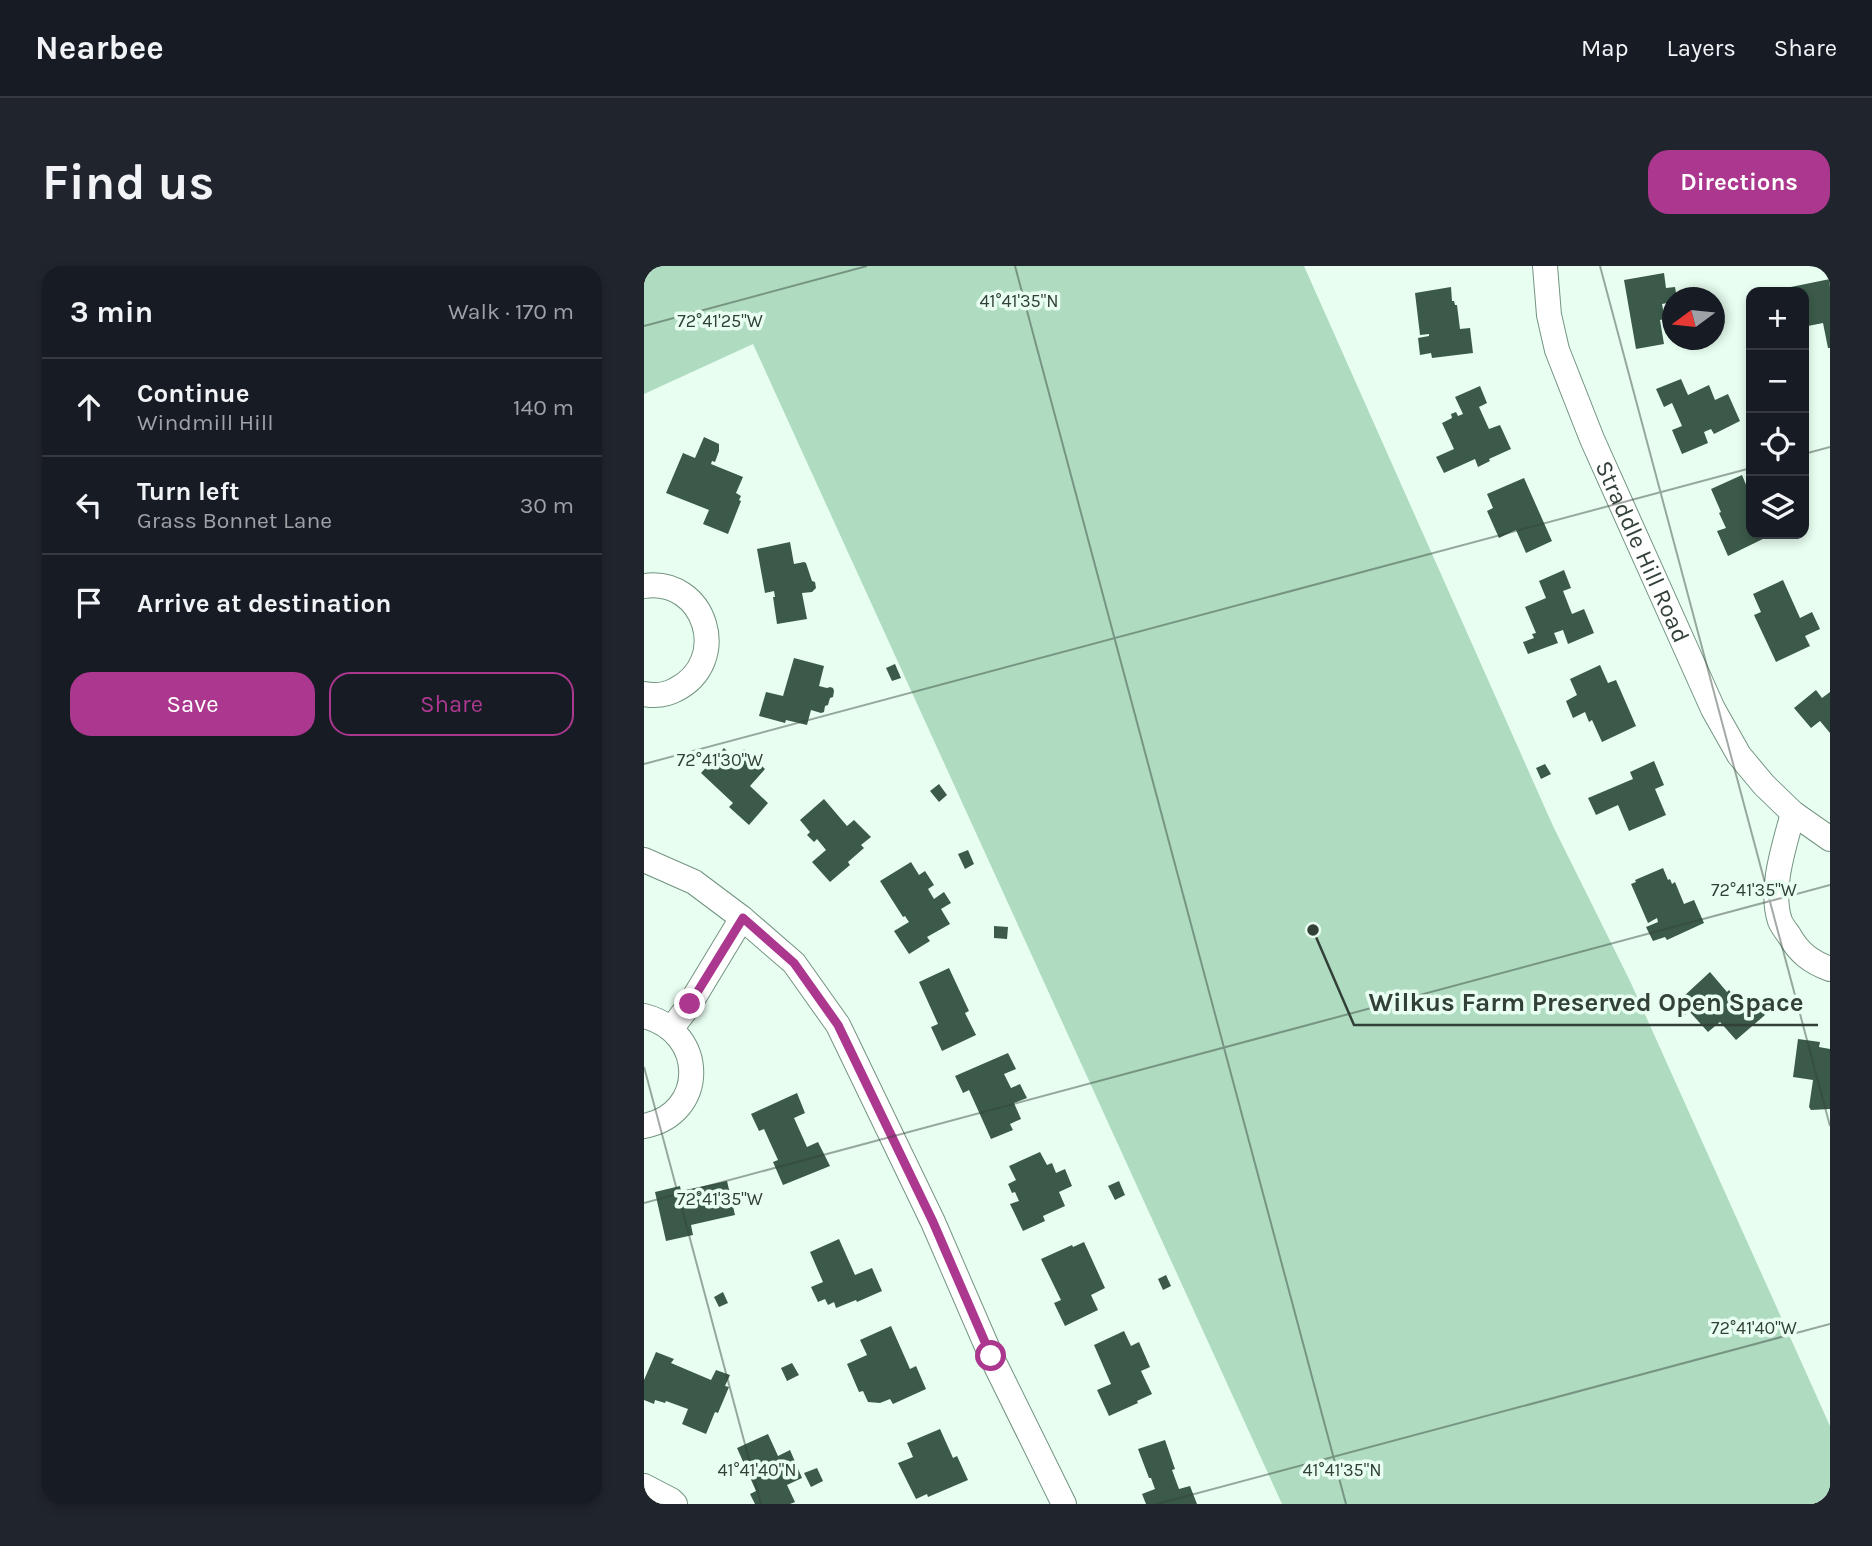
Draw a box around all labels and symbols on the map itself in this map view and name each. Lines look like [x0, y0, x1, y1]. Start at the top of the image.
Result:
north arrow [1662, 287, 1725, 350]
text: 41°41'35"N [979, 290, 1059, 312]
text: 72°41'25"W [677, 310, 763, 332]
street label: Straddle Hill Road [1590, 456, 1695, 647]
text: 72°41'30"W [677, 749, 763, 771]
text: 72°41'35"W [1711, 879, 1797, 901]
callout: Wilkus Farm Preserved Open Space [1354, 978, 1818, 1025]
text: Wilkus Farm Preserved Open Space [1368, 987, 1804, 1018]
route end [674, 988, 705, 1019]
text: 72°41'35"W [677, 1188, 763, 1210]
text: 72°41'40"W [1711, 1317, 1797, 1339]
route start [975, 1340, 1006, 1371]
text: 41°41'40"N [717, 1459, 797, 1481]
text: 41°41'35"N [1302, 1459, 1382, 1481]

